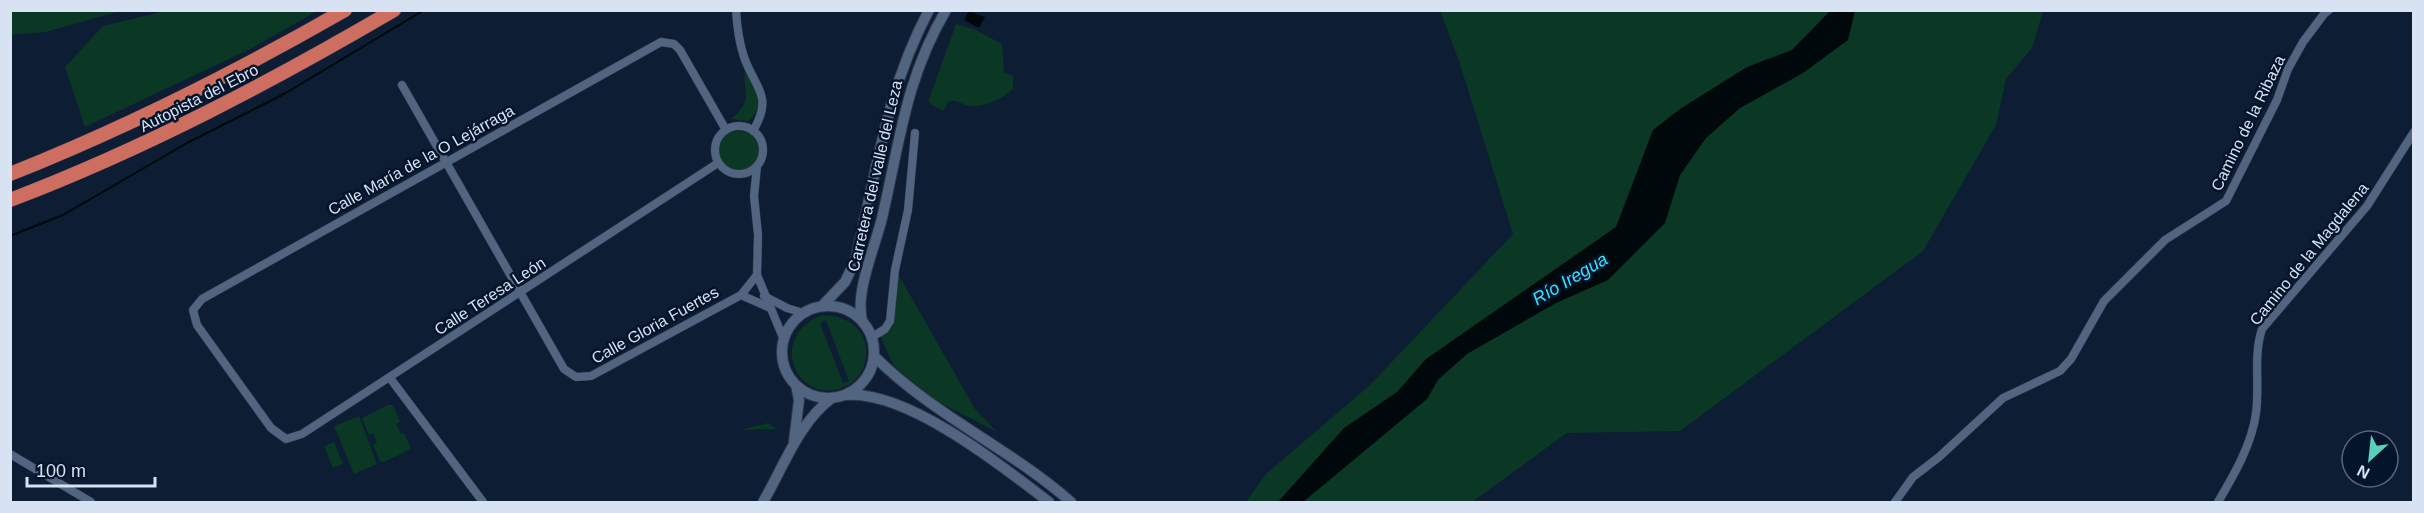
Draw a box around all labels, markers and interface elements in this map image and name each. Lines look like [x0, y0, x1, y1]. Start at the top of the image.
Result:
street label: Camino de la Ribaza [2208, 52, 2288, 193]
street label: Autopista del Ebro [137, 61, 261, 135]
street label: Carretera del valle del Leza [845, 79, 905, 273]
street label: Calle María de la O Lejárraga [325, 102, 517, 218]
street label: Camino de la Magdalena [2246, 179, 2372, 328]
water label: Río Iregua [1529, 249, 1611, 309]
street label: Calle Teresa León [431, 254, 549, 338]
street label: Calle Gloria Fuertes [589, 283, 721, 367]
north arrow [2340, 429, 2400, 489]
scale bar [27, 450, 154, 488]
text: 100 m [36, 461, 86, 481]
text: N [2354, 462, 2372, 482]

